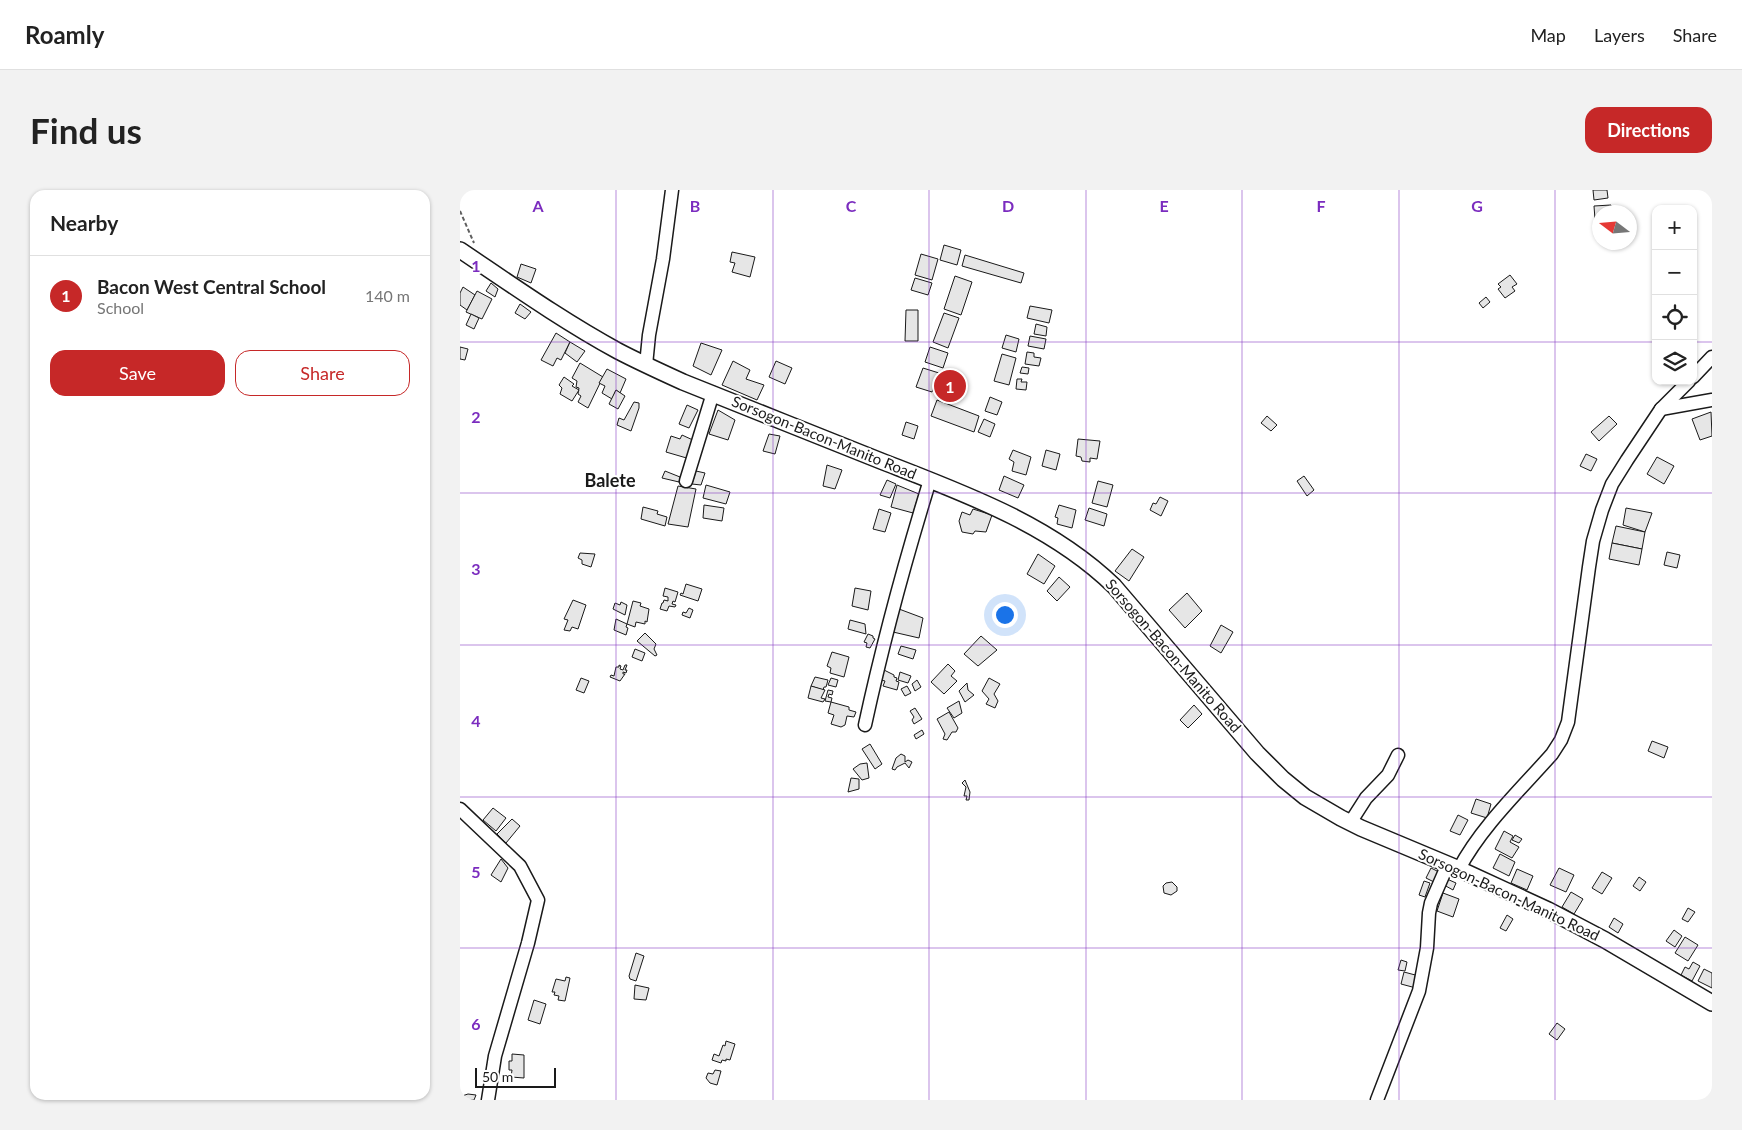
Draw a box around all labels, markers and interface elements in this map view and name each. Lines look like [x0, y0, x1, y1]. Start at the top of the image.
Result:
text: Roamly [25, 20, 104, 49]
text: Map [1530, 24, 1566, 46]
text: Layers [1594, 24, 1645, 46]
text: Share [1673, 24, 1717, 46]
button: Directions [1585, 107, 1712, 153]
text: Find us [30, 109, 142, 151]
text: A [531, 196, 544, 215]
text: B [690, 196, 700, 215]
text: C [846, 196, 857, 215]
text: D [1002, 196, 1014, 215]
text: E [1159, 196, 1169, 215]
text: F [1316, 196, 1326, 215]
text: G [1471, 196, 1483, 215]
north arrow [1592, 205, 1637, 250]
map controls [1652, 205, 1697, 385]
button: + [1652, 205, 1697, 250]
text: Nearby [50, 210, 118, 235]
button: − [1652, 250, 1697, 295]
text: 1 [471, 256, 481, 275]
text: Bacon West Central School [97, 275, 326, 298]
text: 1 [61, 286, 71, 305]
text: 140 m [365, 286, 410, 305]
button: locate [1652, 295, 1697, 340]
text: School [97, 298, 144, 317]
button: layers [1652, 340, 1697, 385]
button: Save [50, 350, 225, 396]
button: Share [235, 350, 410, 396]
pin: 1 [934, 367, 966, 405]
street label: Sorsogon-Bacon-Manito Road [729, 392, 919, 482]
text: 2 [471, 407, 481, 426]
district label: Balete [584, 469, 636, 491]
text: 3 [471, 559, 481, 578]
street label: Sorsogon-Bacon-Manito Road [1102, 575, 1245, 736]
your location [992, 602, 1018, 628]
text: 4 [471, 711, 481, 730]
street label: Sorsogon-Bacon-Manito Road [1416, 844, 1603, 944]
text: 5 [471, 862, 481, 881]
text: 6 [471, 1014, 481, 1033]
scale bar [475, 1065, 556, 1088]
text: 50 m [482, 1068, 513, 1085]

